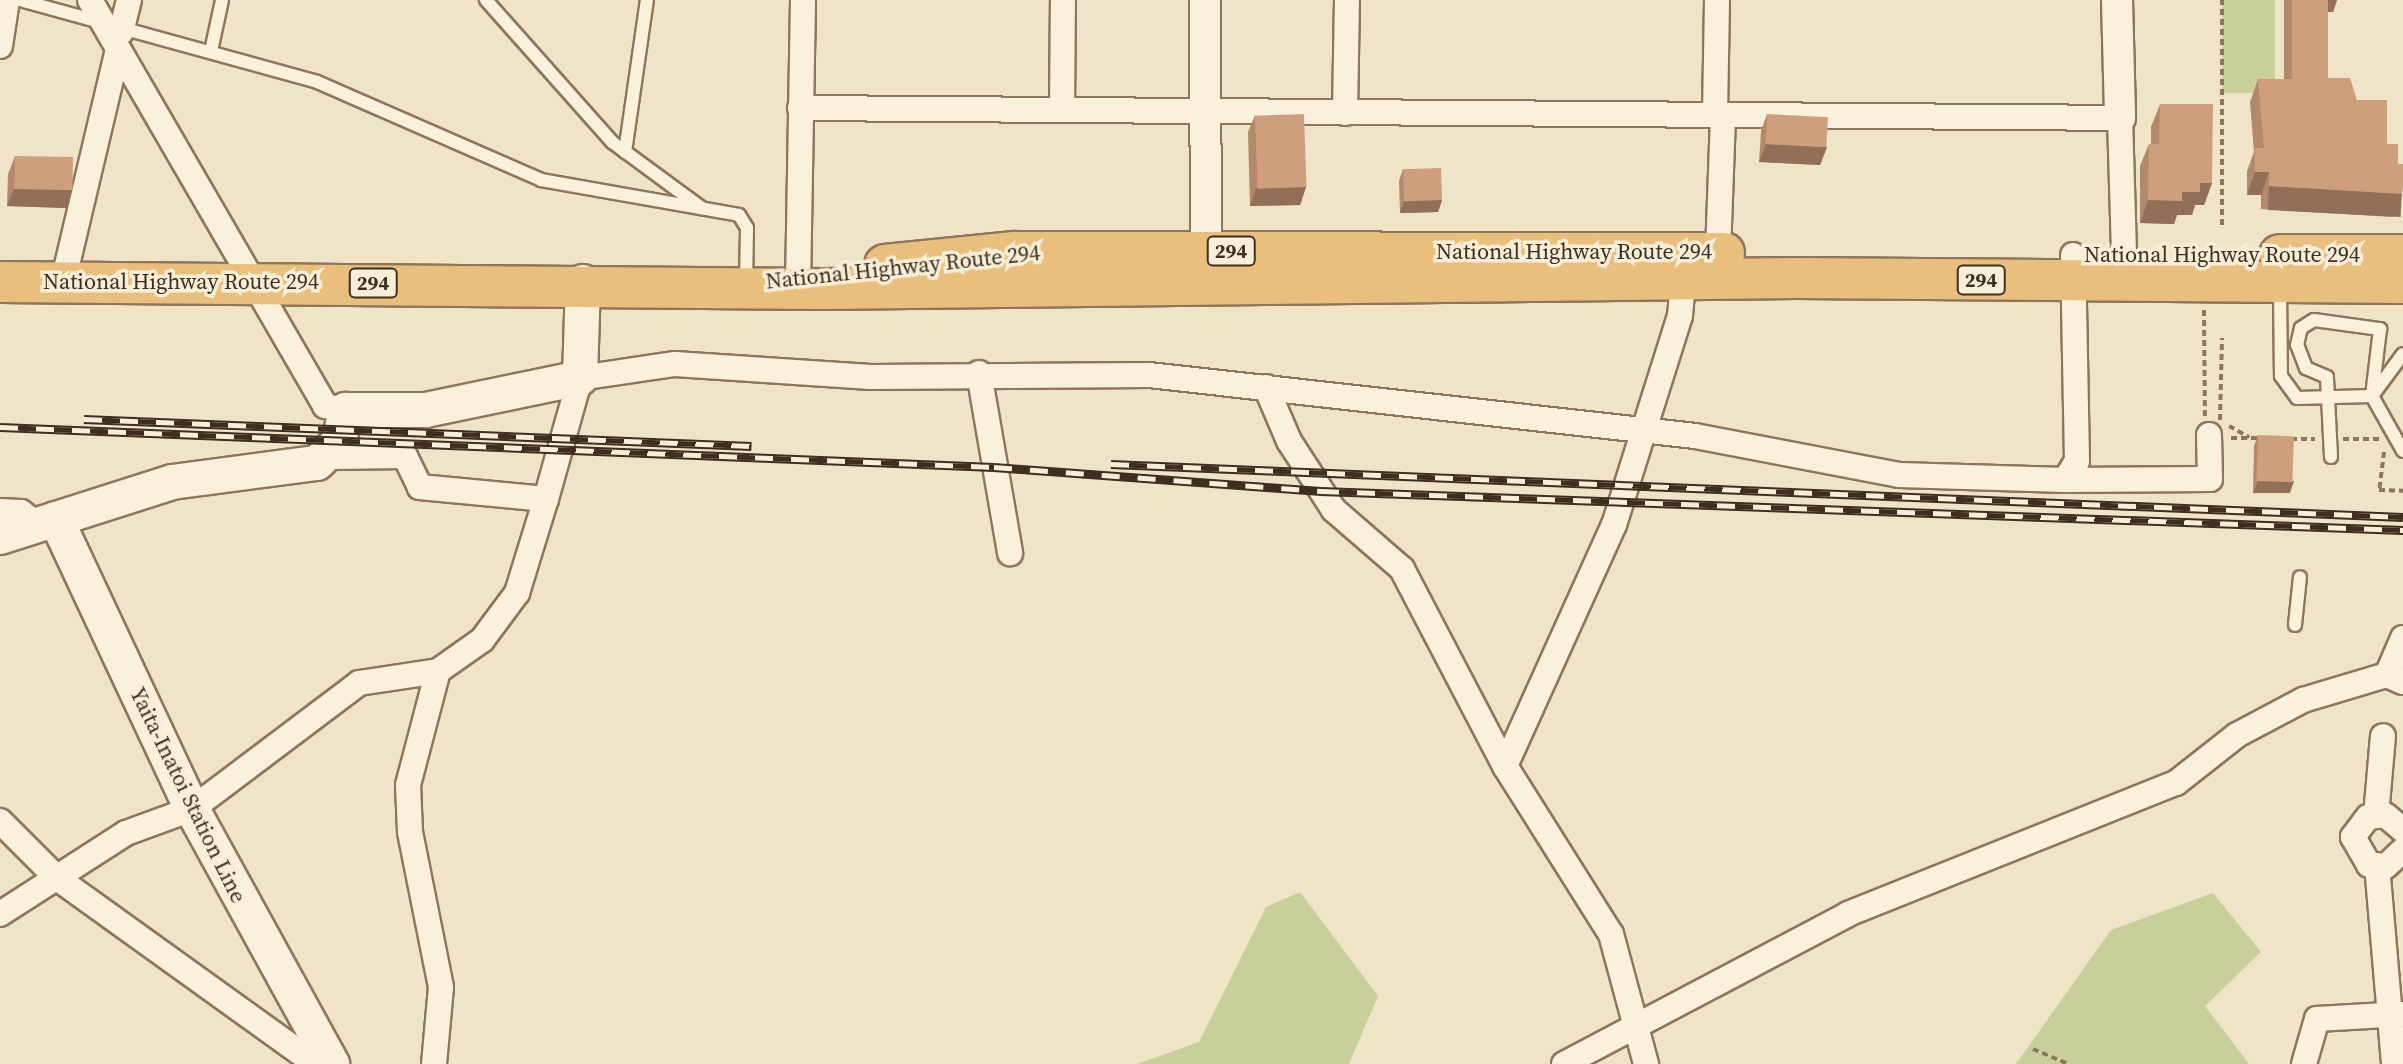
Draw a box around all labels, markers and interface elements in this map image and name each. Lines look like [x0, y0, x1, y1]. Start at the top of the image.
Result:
road number: 294 [1205, 235, 1257, 267]
street label: National Highway Route 294 [764, 239, 1042, 295]
street label: National Highway Route 294 [1436, 239, 1712, 265]
street label: National Highway Route 294 [2084, 242, 2360, 268]
road number: 294 [1955, 264, 2007, 296]
road number: 294 [347, 267, 399, 299]
street label: National Highway Route 294 [43, 269, 319, 295]
street label: Yaita-Inatoi Station Line [124, 683, 252, 907]

